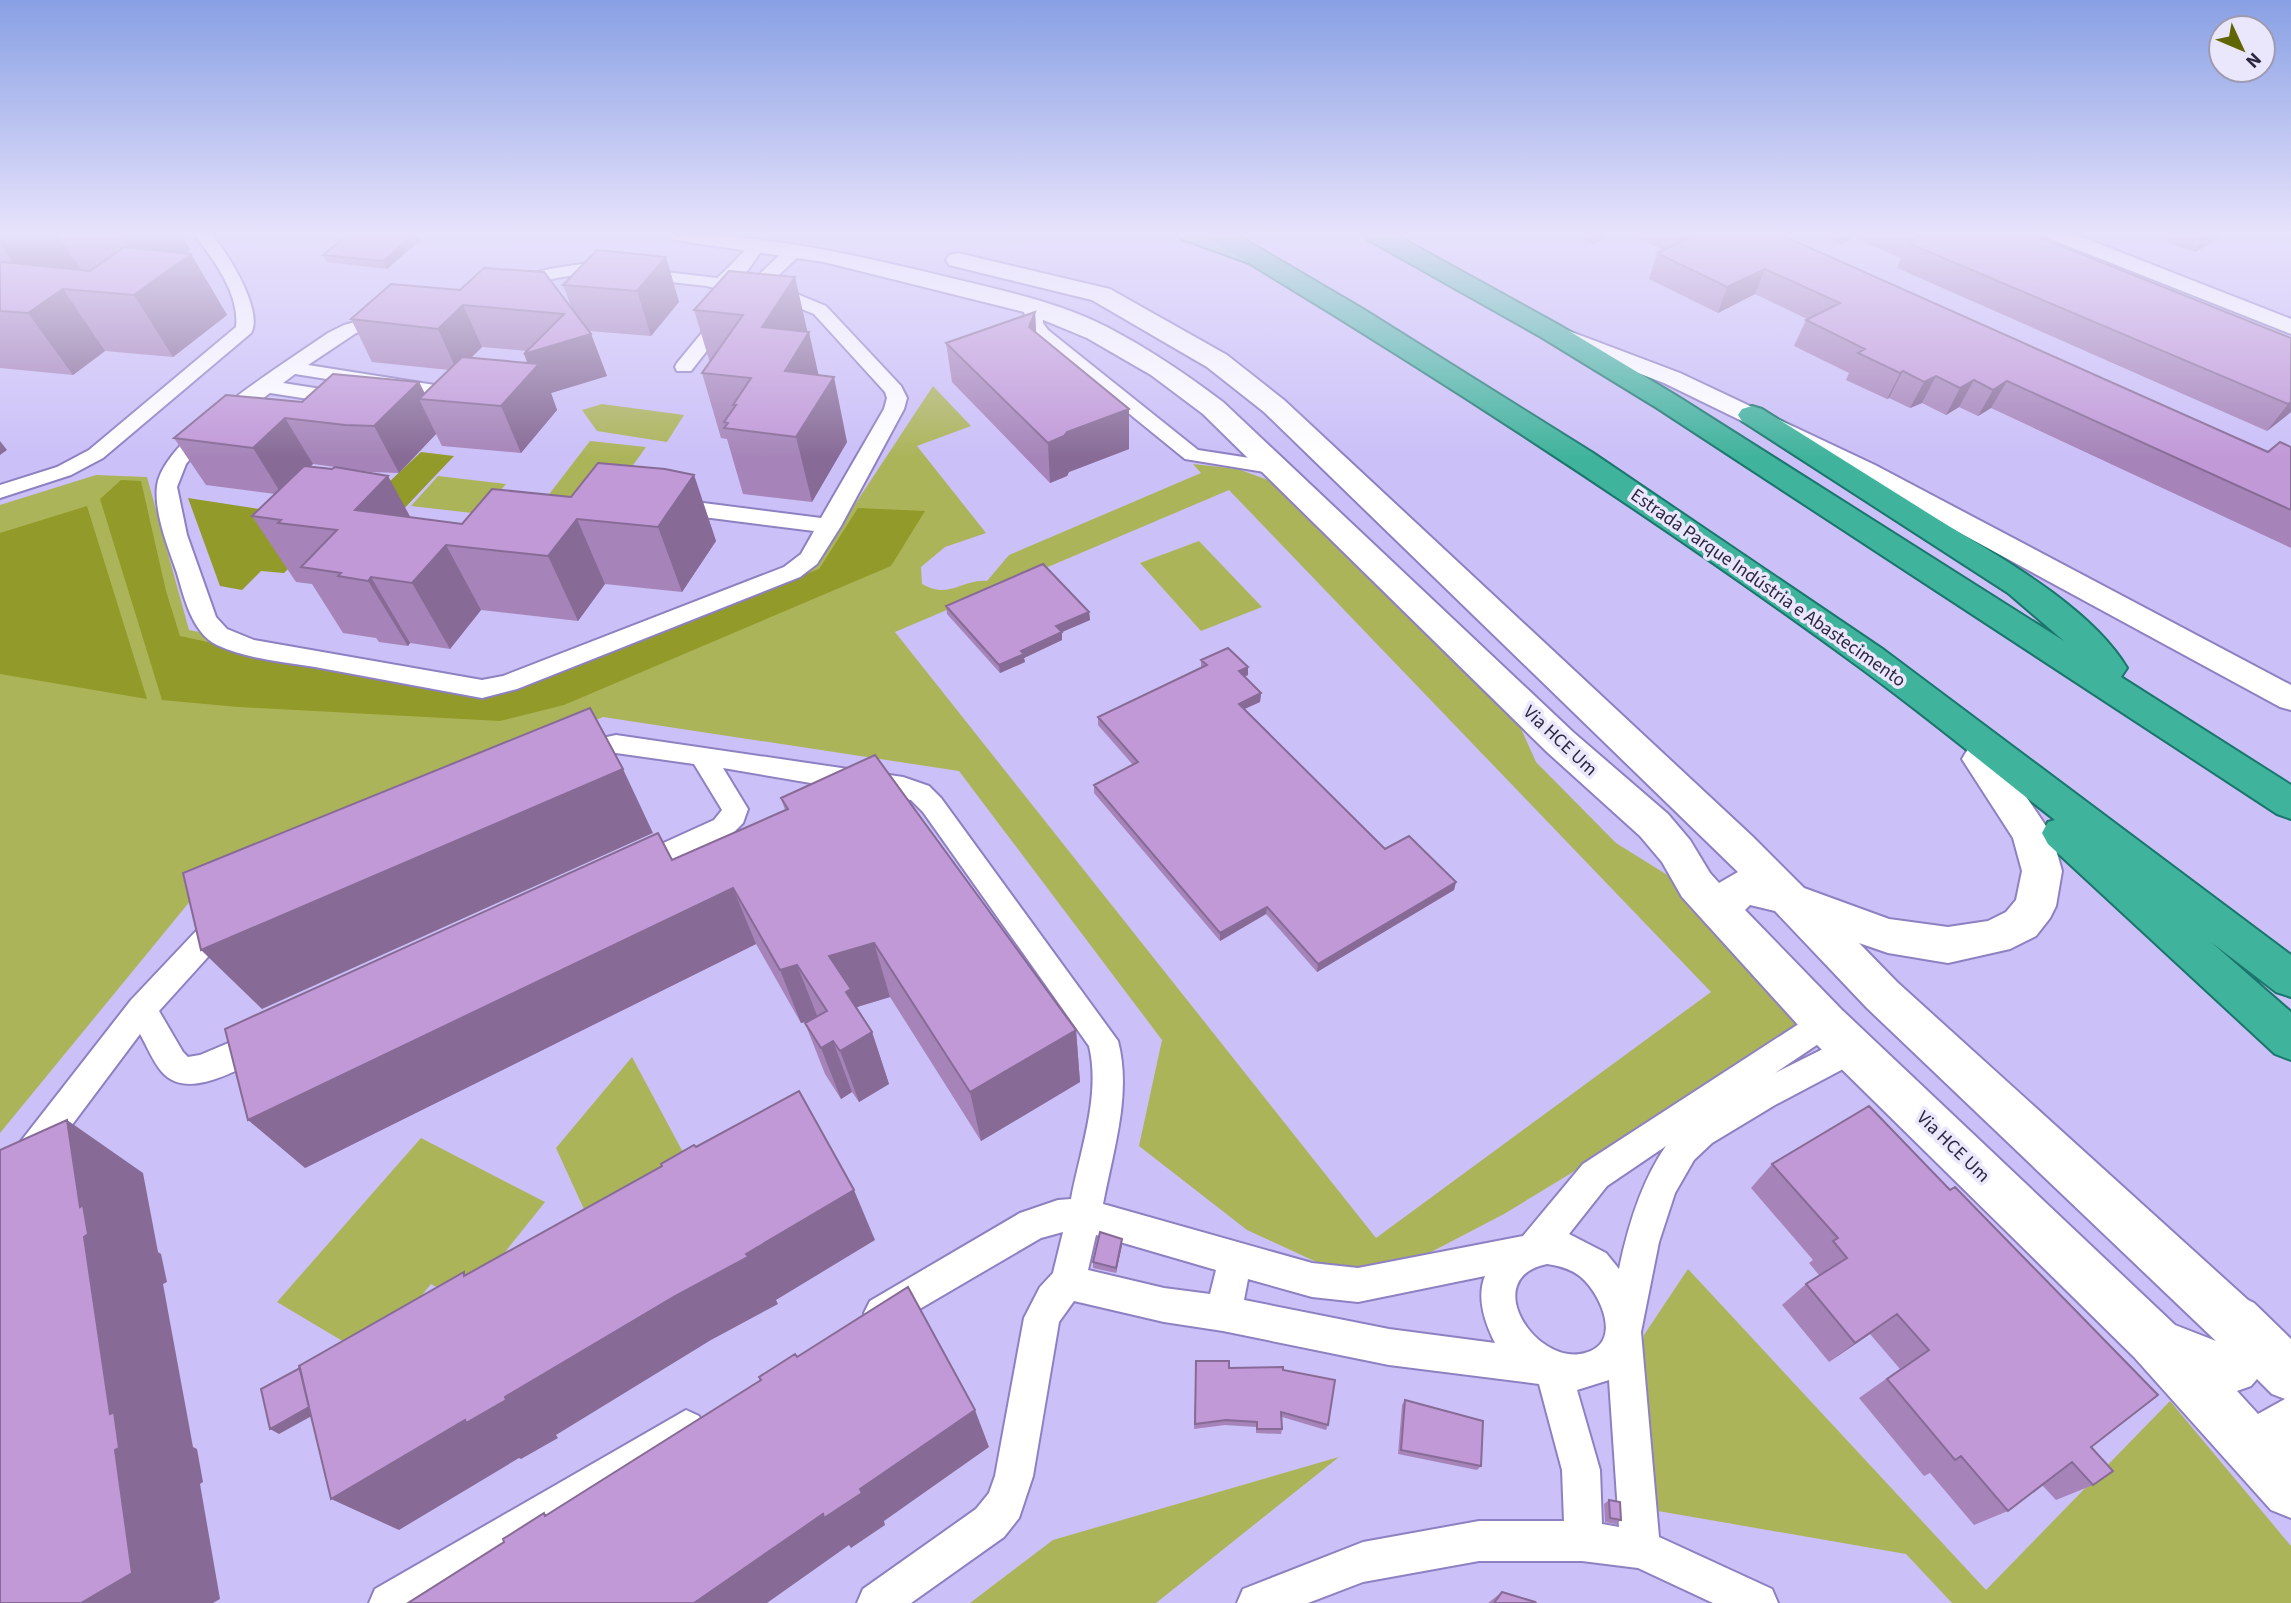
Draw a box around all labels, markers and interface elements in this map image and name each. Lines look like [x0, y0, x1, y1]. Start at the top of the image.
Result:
north arrow [2207, 14, 2277, 84]
text: N [2239, 46, 2267, 74]
street label: Estrada Parque Indústria e Abastecimento [1625, 482, 1911, 694]
street label: Via HCE Um [1517, 699, 1603, 783]
street label: Via HCE Um [1910, 1105, 1996, 1189]

